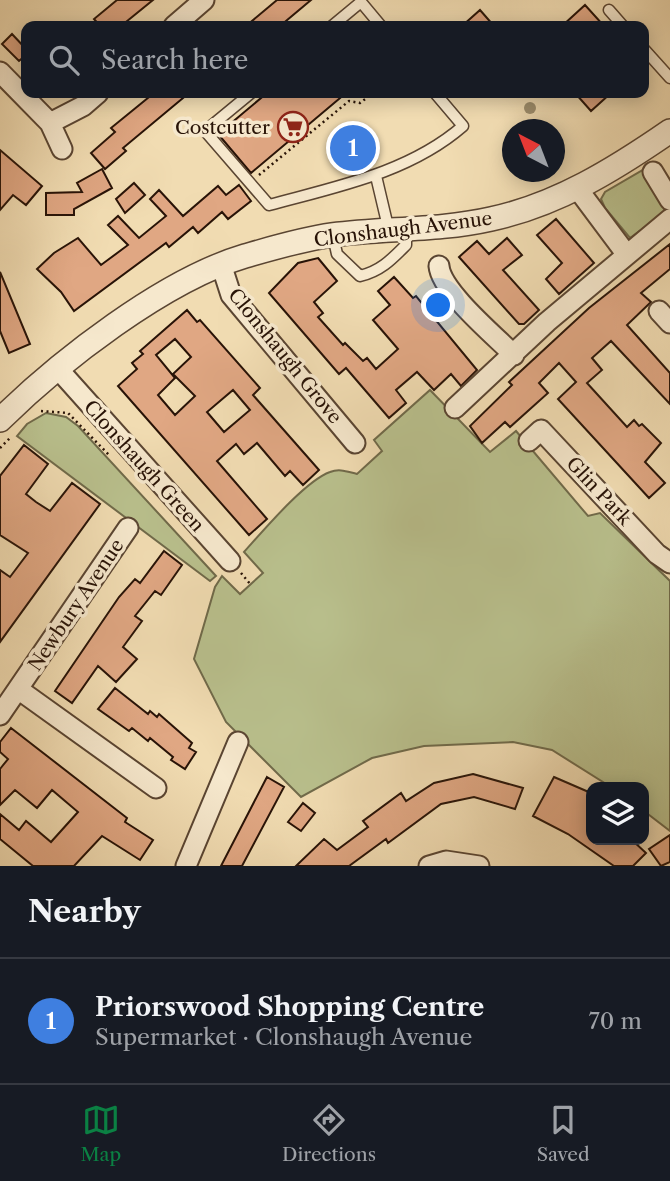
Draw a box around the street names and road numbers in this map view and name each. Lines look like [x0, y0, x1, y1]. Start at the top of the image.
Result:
street label: Clonshaugh Avenue [313, 207, 493, 251]
street label: Clonshaugh Grove [223, 284, 347, 428]
street label: Clonshaugh Green [79, 396, 209, 537]
street label: Glin Park [562, 452, 637, 531]
street label: Newbury Avenue [23, 535, 129, 675]

